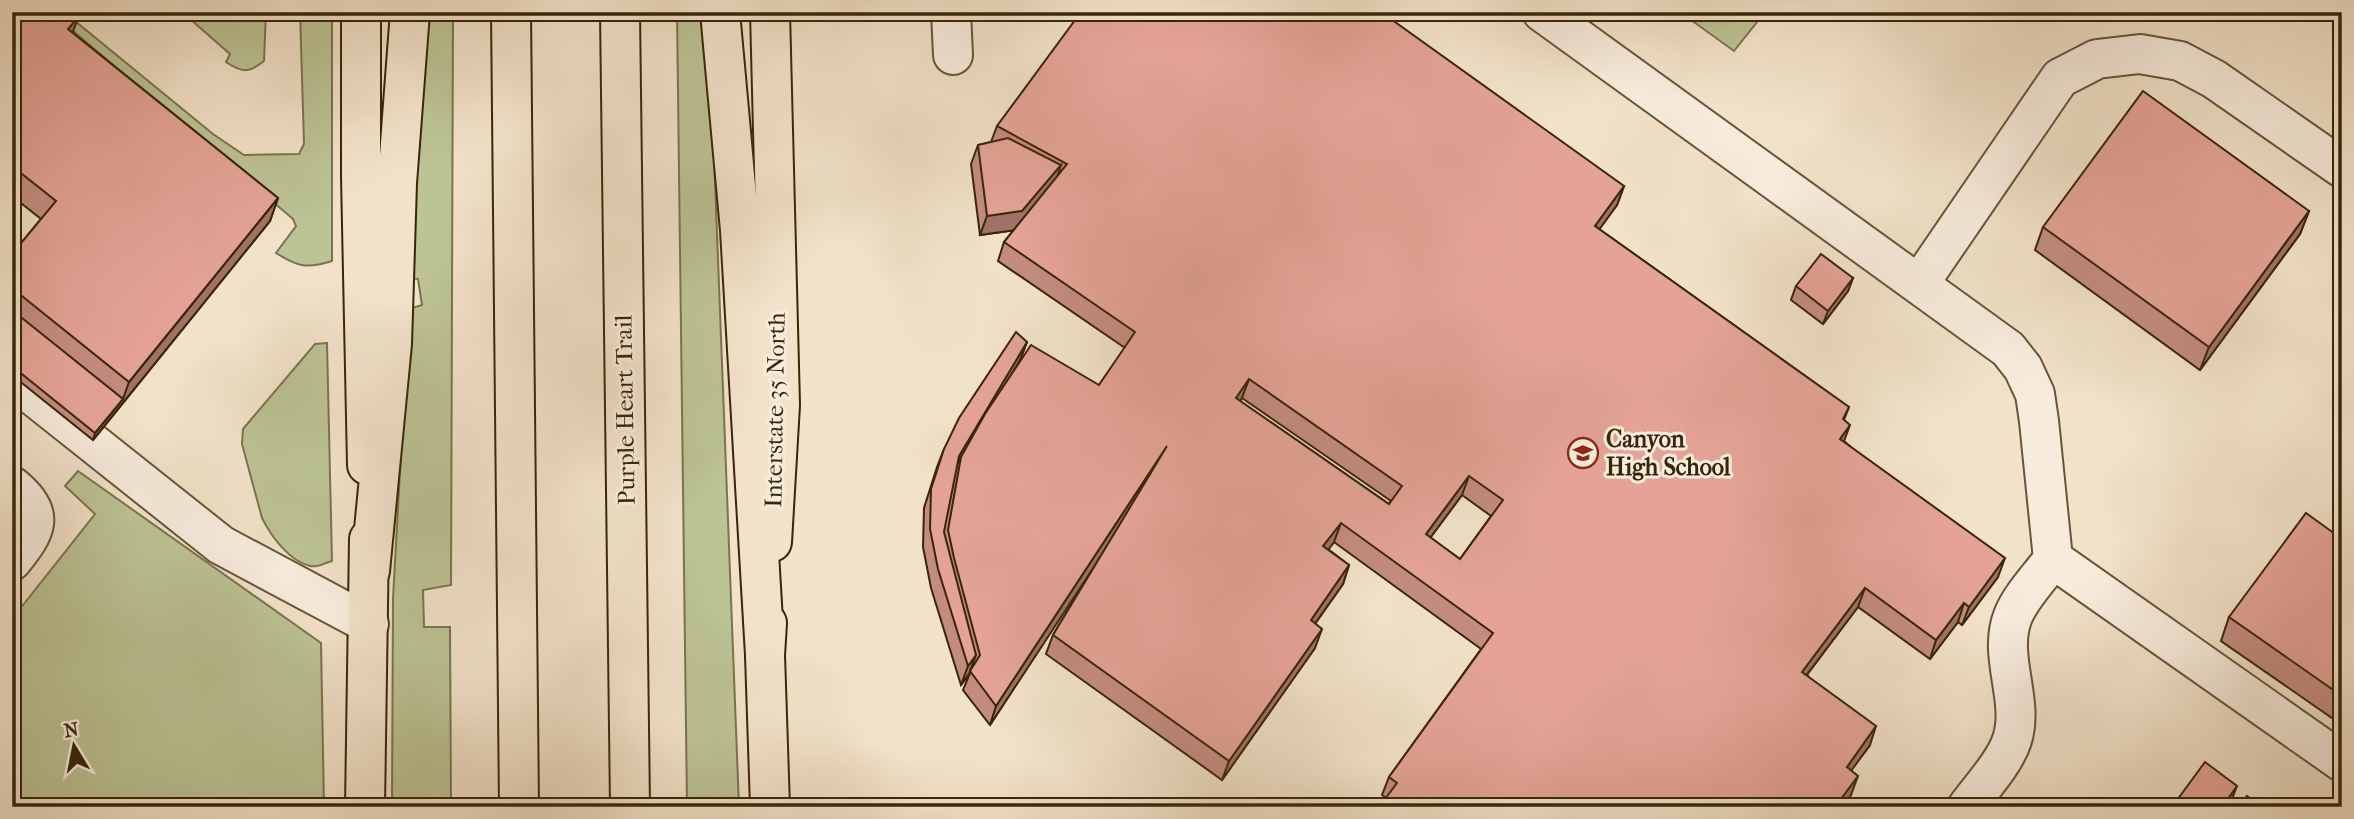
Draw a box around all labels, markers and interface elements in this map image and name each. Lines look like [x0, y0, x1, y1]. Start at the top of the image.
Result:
street label: Interstate 35 North [759, 312, 791, 508]
street label: Purple Heart Trail [609, 314, 641, 505]
place label: Canyon High School [1606, 425, 1731, 481]
school or university icon: Canyon High School [1566, 436, 1600, 470]
north arrow [38, 710, 108, 780]
text: N [62, 718, 81, 742]

